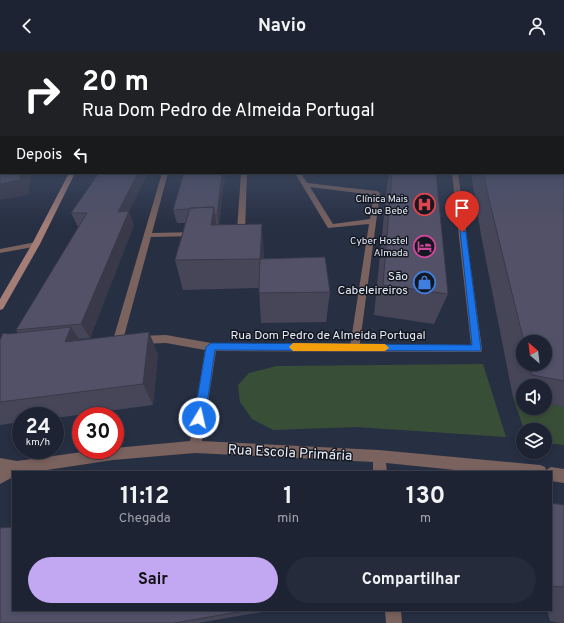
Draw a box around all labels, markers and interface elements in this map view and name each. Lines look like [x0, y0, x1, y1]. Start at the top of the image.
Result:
icon: back [16, 15, 38, 37]
text: Navio [258, 15, 306, 38]
icon: person [526, 15, 548, 37]
text: 20 m [82, 65, 149, 101]
icon: right [16, 68, 68, 120]
text: Rua Dom Pedro de Almeida Portugal [82, 100, 375, 123]
icon: left [70, 144, 92, 166]
text: Depois [16, 146, 62, 165]
hospital icon: Clínica Mais Que Bebé [411, 191, 437, 217]
pin [445, 191, 479, 232]
place label: Clínica Mais Que Bebé [355, 193, 408, 218]
icon: arrive [451, 197, 473, 219]
hotel icon: Cyber Hostel Almada [411, 233, 437, 259]
place label: Cyber Hostel Almada [350, 235, 408, 260]
place label: São Cabeleireiros [337, 269, 408, 299]
shop icon: São Cabeleireiros [411, 270, 437, 296]
street label: Rua Dom Pedro de Almeida Portugal [230, 328, 426, 344]
north arrow [516, 335, 552, 371]
map controls [516, 335, 552, 459]
button: sound [516, 379, 552, 415]
position arrow [178, 397, 220, 439]
speed limit sign: 30 [72, 407, 124, 459]
text: 24 [25, 415, 51, 441]
button: layers [516, 423, 552, 459]
text: km/h [26, 436, 50, 449]
street label: Rua Escola Primária [227, 442, 353, 465]
text: 11:12 [120, 482, 169, 512]
text: 1 [283, 482, 293, 512]
text: 130 [406, 482, 445, 512]
text: Chegada [119, 511, 171, 527]
text: min [277, 511, 299, 527]
text: m [420, 511, 431, 527]
button: Sair [28, 557, 278, 603]
button: Compartilhar [286, 557, 536, 603]

